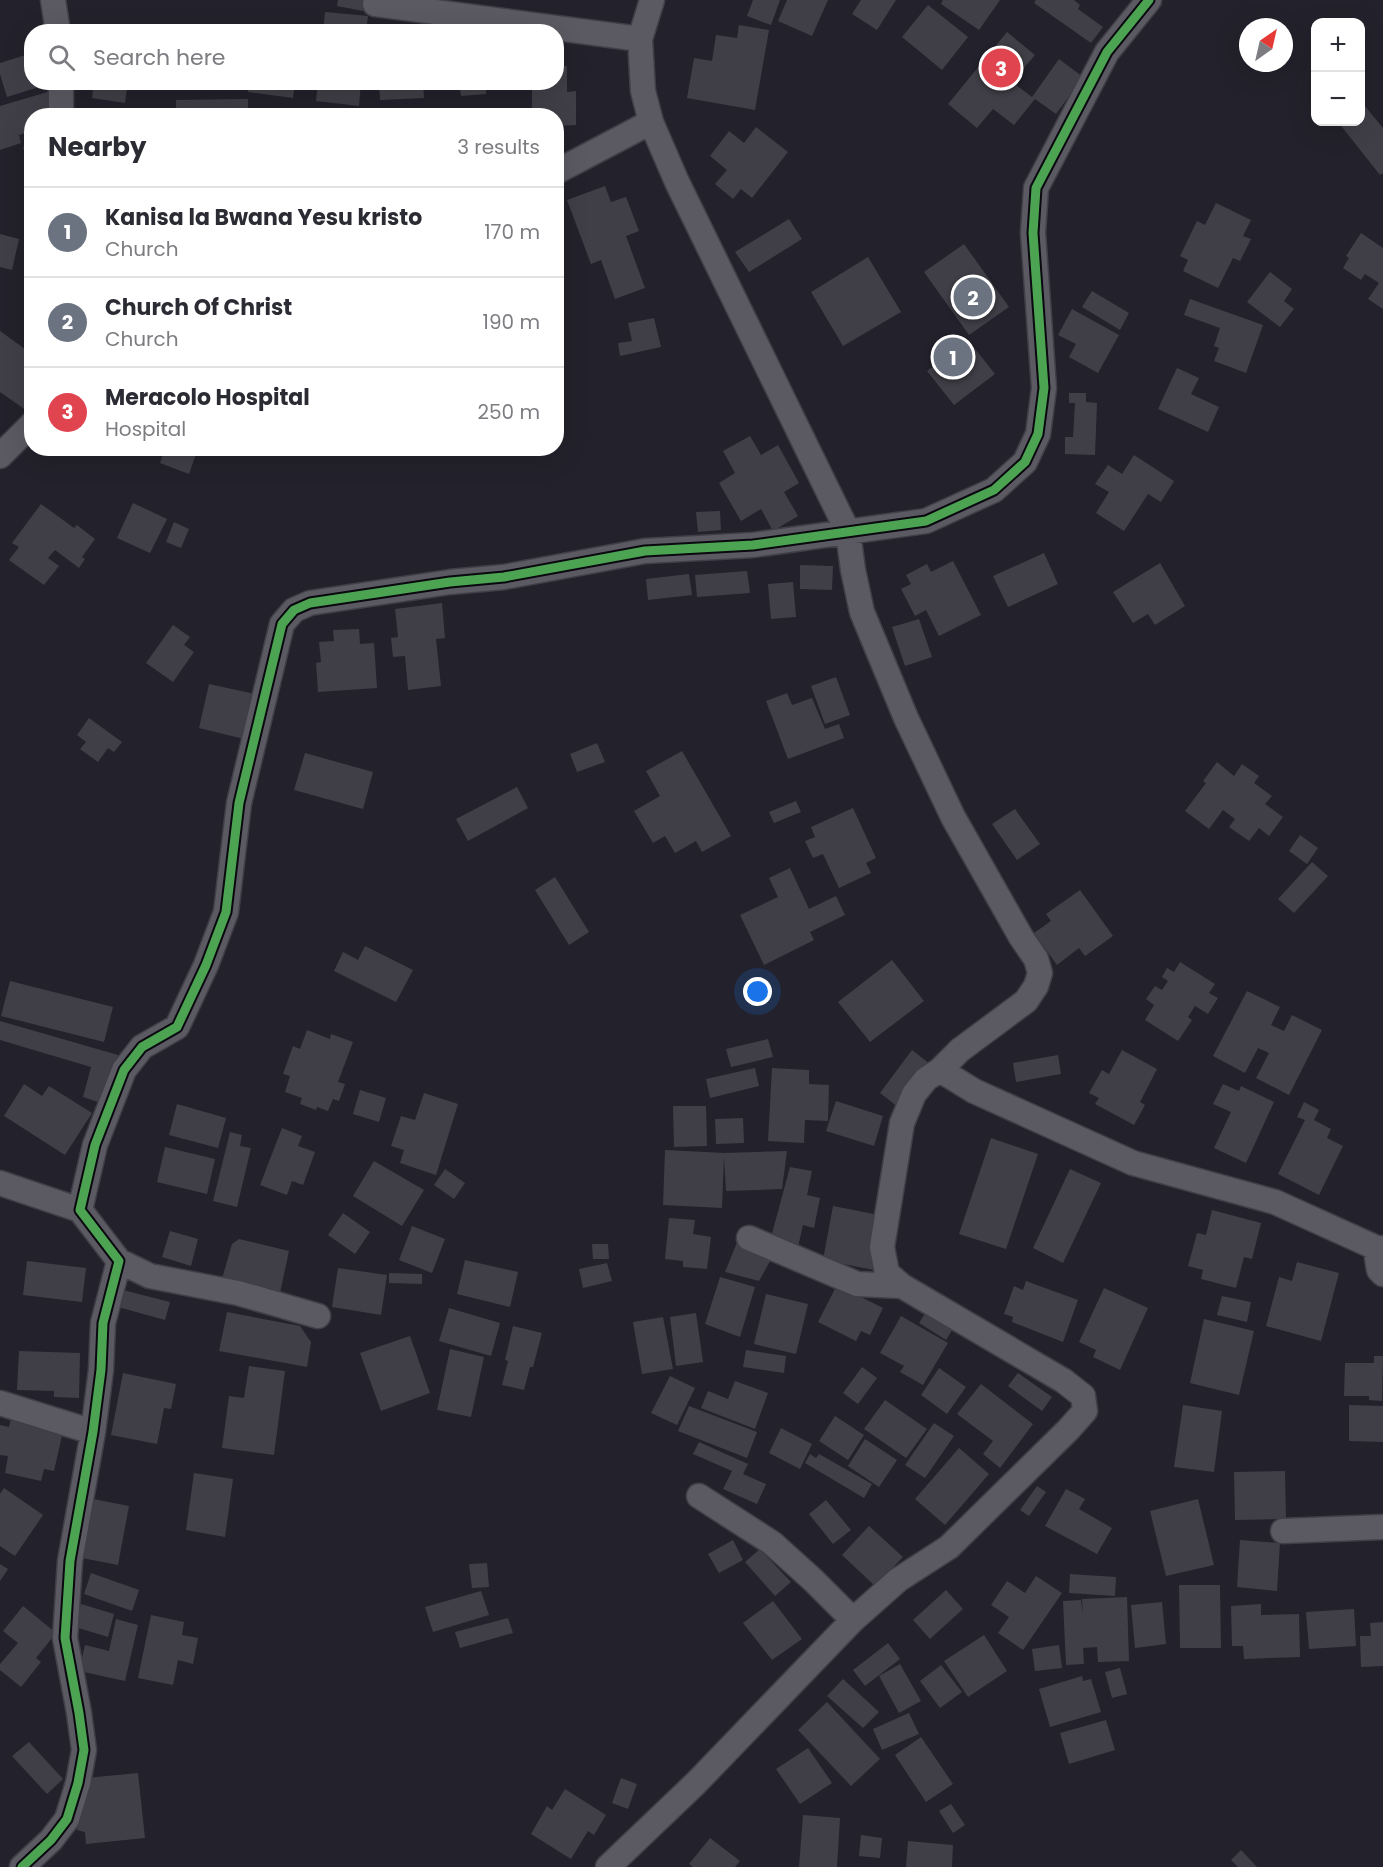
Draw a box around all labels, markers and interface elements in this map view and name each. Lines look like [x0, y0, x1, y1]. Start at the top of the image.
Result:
north arrow [1239, 18, 1293, 72]
map controls [1311, 18, 1365, 126]
button: + [1311, 18, 1365, 72]
search box [24, 24, 564, 90]
icon: search [45, 41, 78, 74]
text: Search here [93, 42, 226, 73]
pin: 3 [982, 46, 1020, 90]
button: − [1311, 72, 1365, 126]
text: Nearby [48, 129, 146, 165]
text: 3 results [457, 133, 540, 161]
text: Kanisa la Bwana Yesu kristo [105, 202, 422, 233]
text: 1 [64, 218, 71, 246]
text: 170 m [484, 218, 540, 246]
text: Church [105, 235, 178, 263]
pin: 2 [954, 274, 992, 320]
text: Church Of Christ [105, 292, 292, 323]
text: 2 [62, 308, 73, 336]
text: 190 m [483, 308, 540, 336]
text: Church [105, 325, 178, 353]
pin: 1 [934, 334, 972, 380]
text: Meracolo Hospital [105, 382, 310, 413]
text: 3 [61, 398, 74, 426]
text: 250 m [477, 398, 540, 426]
text: Hospital [105, 415, 186, 443]
your location [743, 977, 772, 1006]

